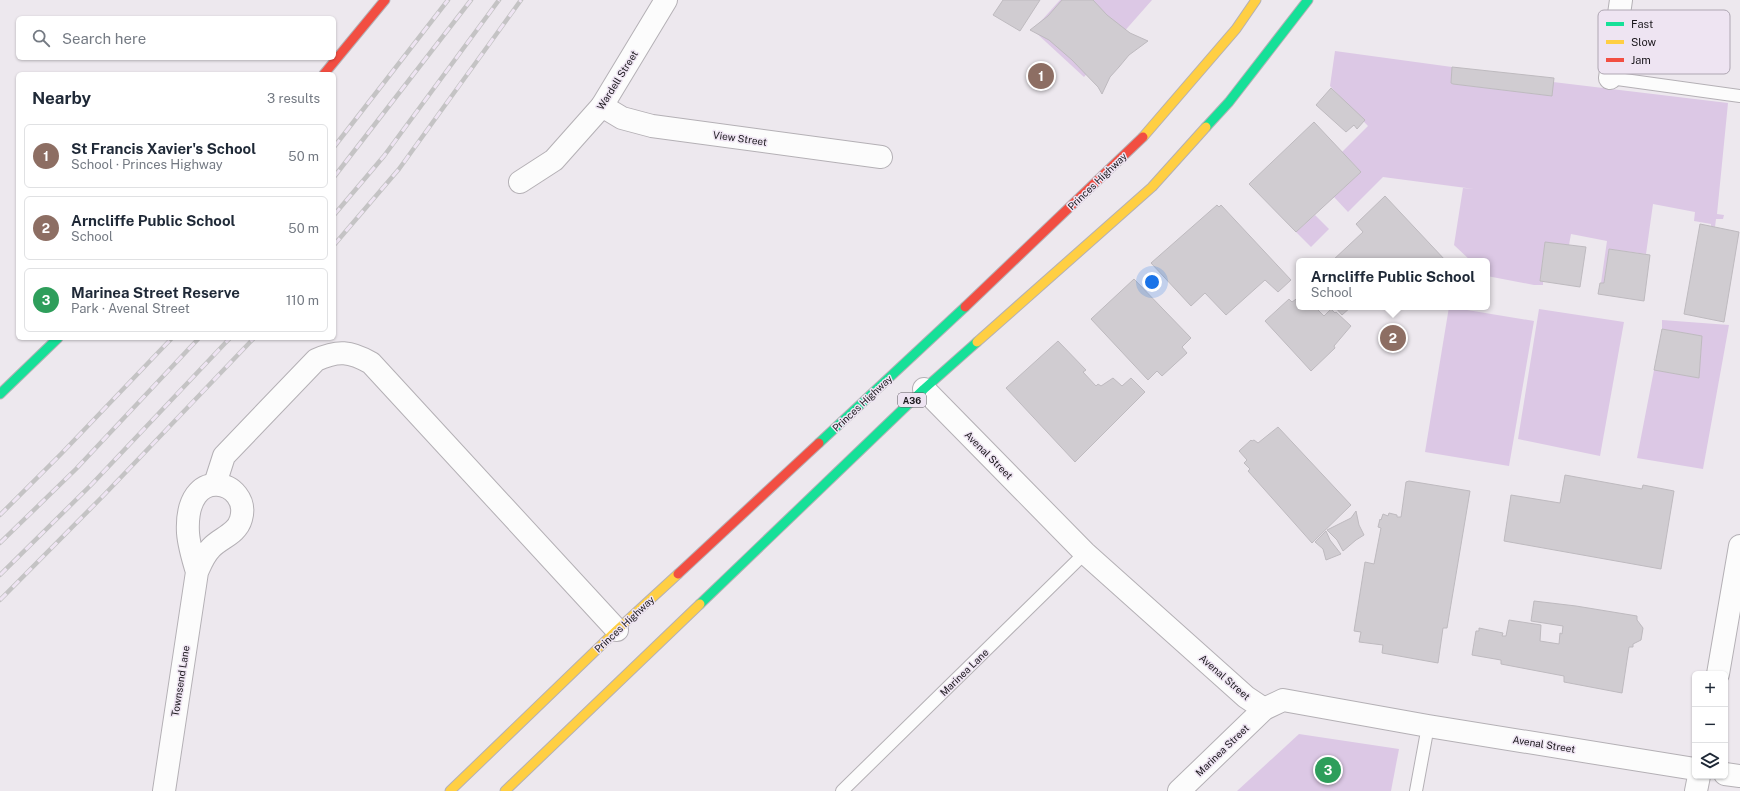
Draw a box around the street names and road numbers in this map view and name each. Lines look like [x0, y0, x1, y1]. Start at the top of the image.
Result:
street label: Wardell Street [594, 48, 640, 112]
street label: View Street [712, 128, 768, 148]
street label: Princes Highway [1065, 149, 1129, 212]
street label: Princes Highway [830, 372, 895, 434]
road number: A36 [898, 393, 926, 407]
street label: Avenal Street [962, 428, 1016, 482]
street label: Princes Highway [592, 593, 657, 655]
street label: Townsend Lane [168, 644, 192, 717]
street label: Marinea Lane [937, 646, 991, 698]
street label: Avenal Street [1197, 652, 1253, 702]
street label: Marinea Street [1193, 722, 1251, 778]
street label: Avenal Street [1512, 733, 1576, 755]

